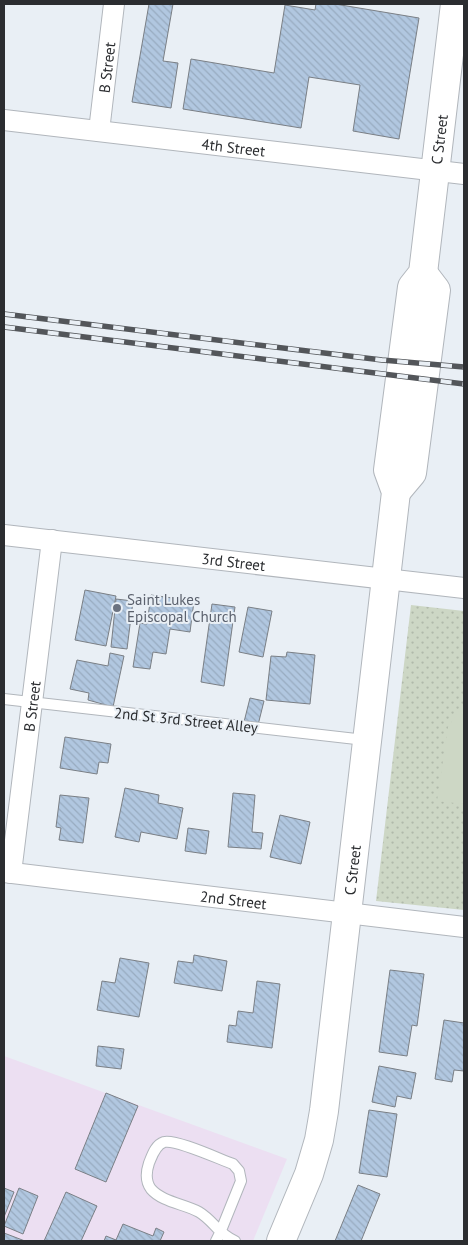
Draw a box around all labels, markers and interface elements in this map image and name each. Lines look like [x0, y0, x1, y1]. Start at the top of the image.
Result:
street label: B Street [94, 41, 119, 94]
street label: C Street [426, 113, 451, 165]
street label: 4th Street [201, 134, 266, 160]
street label: 3rd Street [201, 548, 266, 575]
place label: Saint Lukes Episcopal Church [127, 590, 237, 626]
marker: Saint Lukes Episcopal Church [111, 602, 123, 614]
street label: B Street [19, 680, 44, 733]
street label: 2nd St 3rd Street Alley [113, 703, 259, 737]
street label: C Street [340, 844, 364, 896]
street label: 2nd Street [199, 886, 268, 913]

